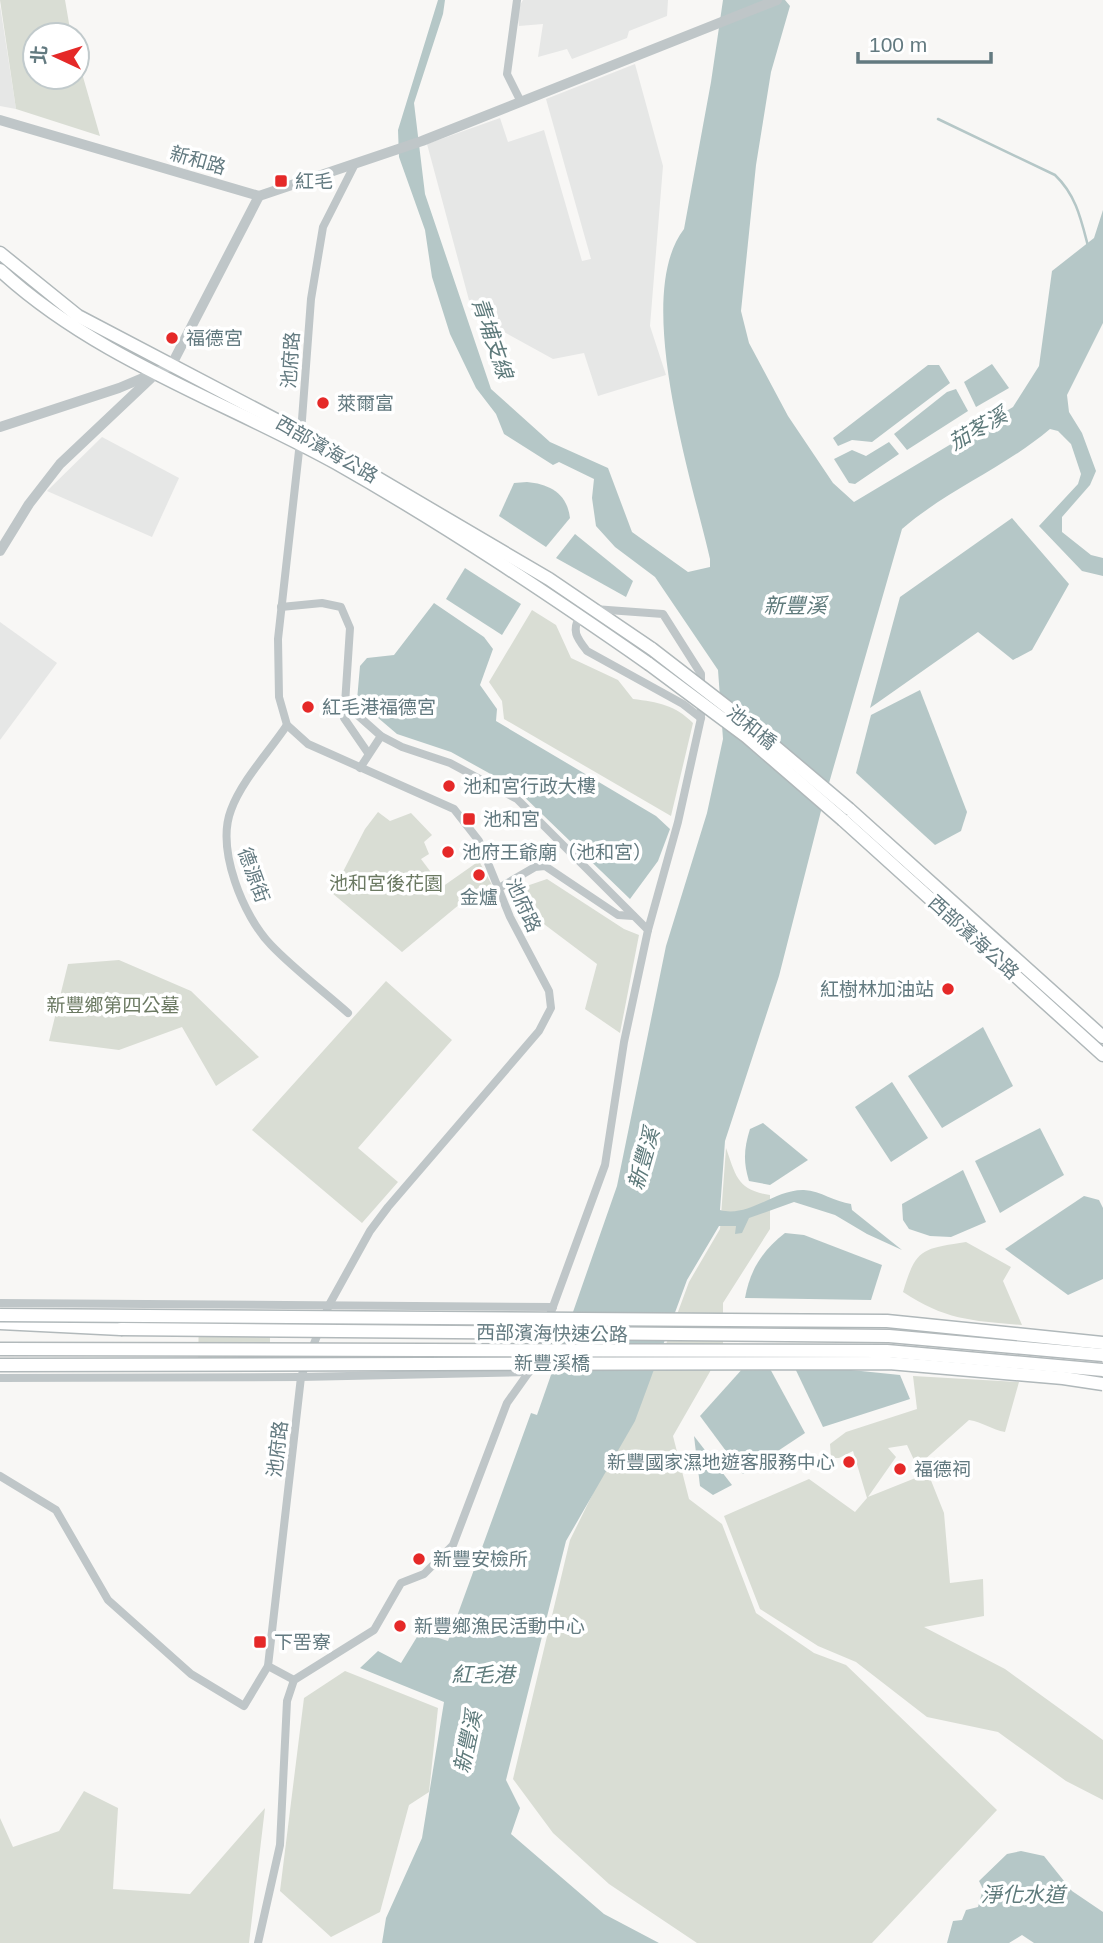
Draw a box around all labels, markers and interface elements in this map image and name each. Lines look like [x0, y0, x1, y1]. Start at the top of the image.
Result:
north arrow [21, 21, 91, 91]
scale bar [858, 21, 991, 65]
text: 100 m [869, 33, 927, 56]
text: 北 [28, 45, 51, 65]
street label: 新和路 [168, 143, 228, 178]
place label: 紅毛 [295, 171, 333, 192]
marker: 紅毛 [273, 173, 289, 189]
water label: 青埔支線 [468, 294, 518, 383]
place label: 福德宮 [186, 328, 243, 349]
marker: 福德宮 [164, 330, 180, 346]
street label: 池府路 [278, 331, 303, 389]
place label: 萊爾富 [337, 393, 394, 414]
marker: 萊爾富 [315, 395, 331, 411]
water label: 茄苳溪 [945, 401, 1013, 454]
street label: 西部濱海公路 [272, 412, 381, 487]
water label: 新豐溪 [764, 594, 829, 617]
place label: 紅毛港福德宮 [322, 697, 436, 718]
marker: 紅毛港福德宮 [300, 699, 316, 715]
street label: 池和橋 [723, 701, 780, 753]
place label: 池和宮行政大樓 [463, 776, 596, 797]
marker: 池和宮行政大樓 [441, 778, 457, 794]
place label: 池和宮 [483, 809, 540, 830]
marker: 池和宮 [461, 811, 477, 827]
place label: 池府王爺廟（池和宮） [462, 842, 652, 863]
marker: 池府王爺廟（池和宮） [440, 844, 456, 860]
street label: 德源街 [234, 845, 273, 906]
marker: 金爐 [471, 867, 487, 883]
park label: 池和宮後花園 [329, 873, 443, 894]
street label: 池府路 [502, 875, 545, 936]
place label: 金爐 [460, 887, 498, 908]
street label: 西部濱海公路 [924, 891, 1023, 983]
place label: 紅樹林加油站 [820, 979, 934, 1000]
marker: 紅樹林加油站 [940, 981, 956, 997]
park label: 新豐鄉第四公墓 [46, 995, 180, 1016]
water label: 新豐溪 [624, 1123, 664, 1192]
street label: 西部濱海快速公路 [476, 1322, 628, 1345]
street label: 新豐溪橋 [514, 1353, 590, 1374]
street label: 池府路 [264, 1419, 291, 1479]
place label: 新豐國家濕地遊客服務中心 [607, 1452, 835, 1473]
marker: 新豐國家濕地遊客服務中心 [841, 1454, 857, 1470]
place label: 福德祠 [914, 1459, 971, 1480]
marker: 福德祠 [892, 1461, 908, 1477]
place label: 新豐安檢所 [433, 1549, 528, 1570]
marker: 新豐安檢所 [411, 1551, 427, 1567]
place label: 新豐鄉漁民活動中心 [414, 1616, 585, 1637]
marker: 新豐鄉漁民活動中心 [392, 1618, 408, 1634]
place label: 下罟寮 [274, 1632, 331, 1653]
marker: 下罟寮 [252, 1634, 268, 1650]
water label: 紅毛港 [452, 1663, 517, 1686]
water label: 新豐溪 [450, 1706, 486, 1775]
water label: 淨化水道 [981, 1883, 1068, 1906]

